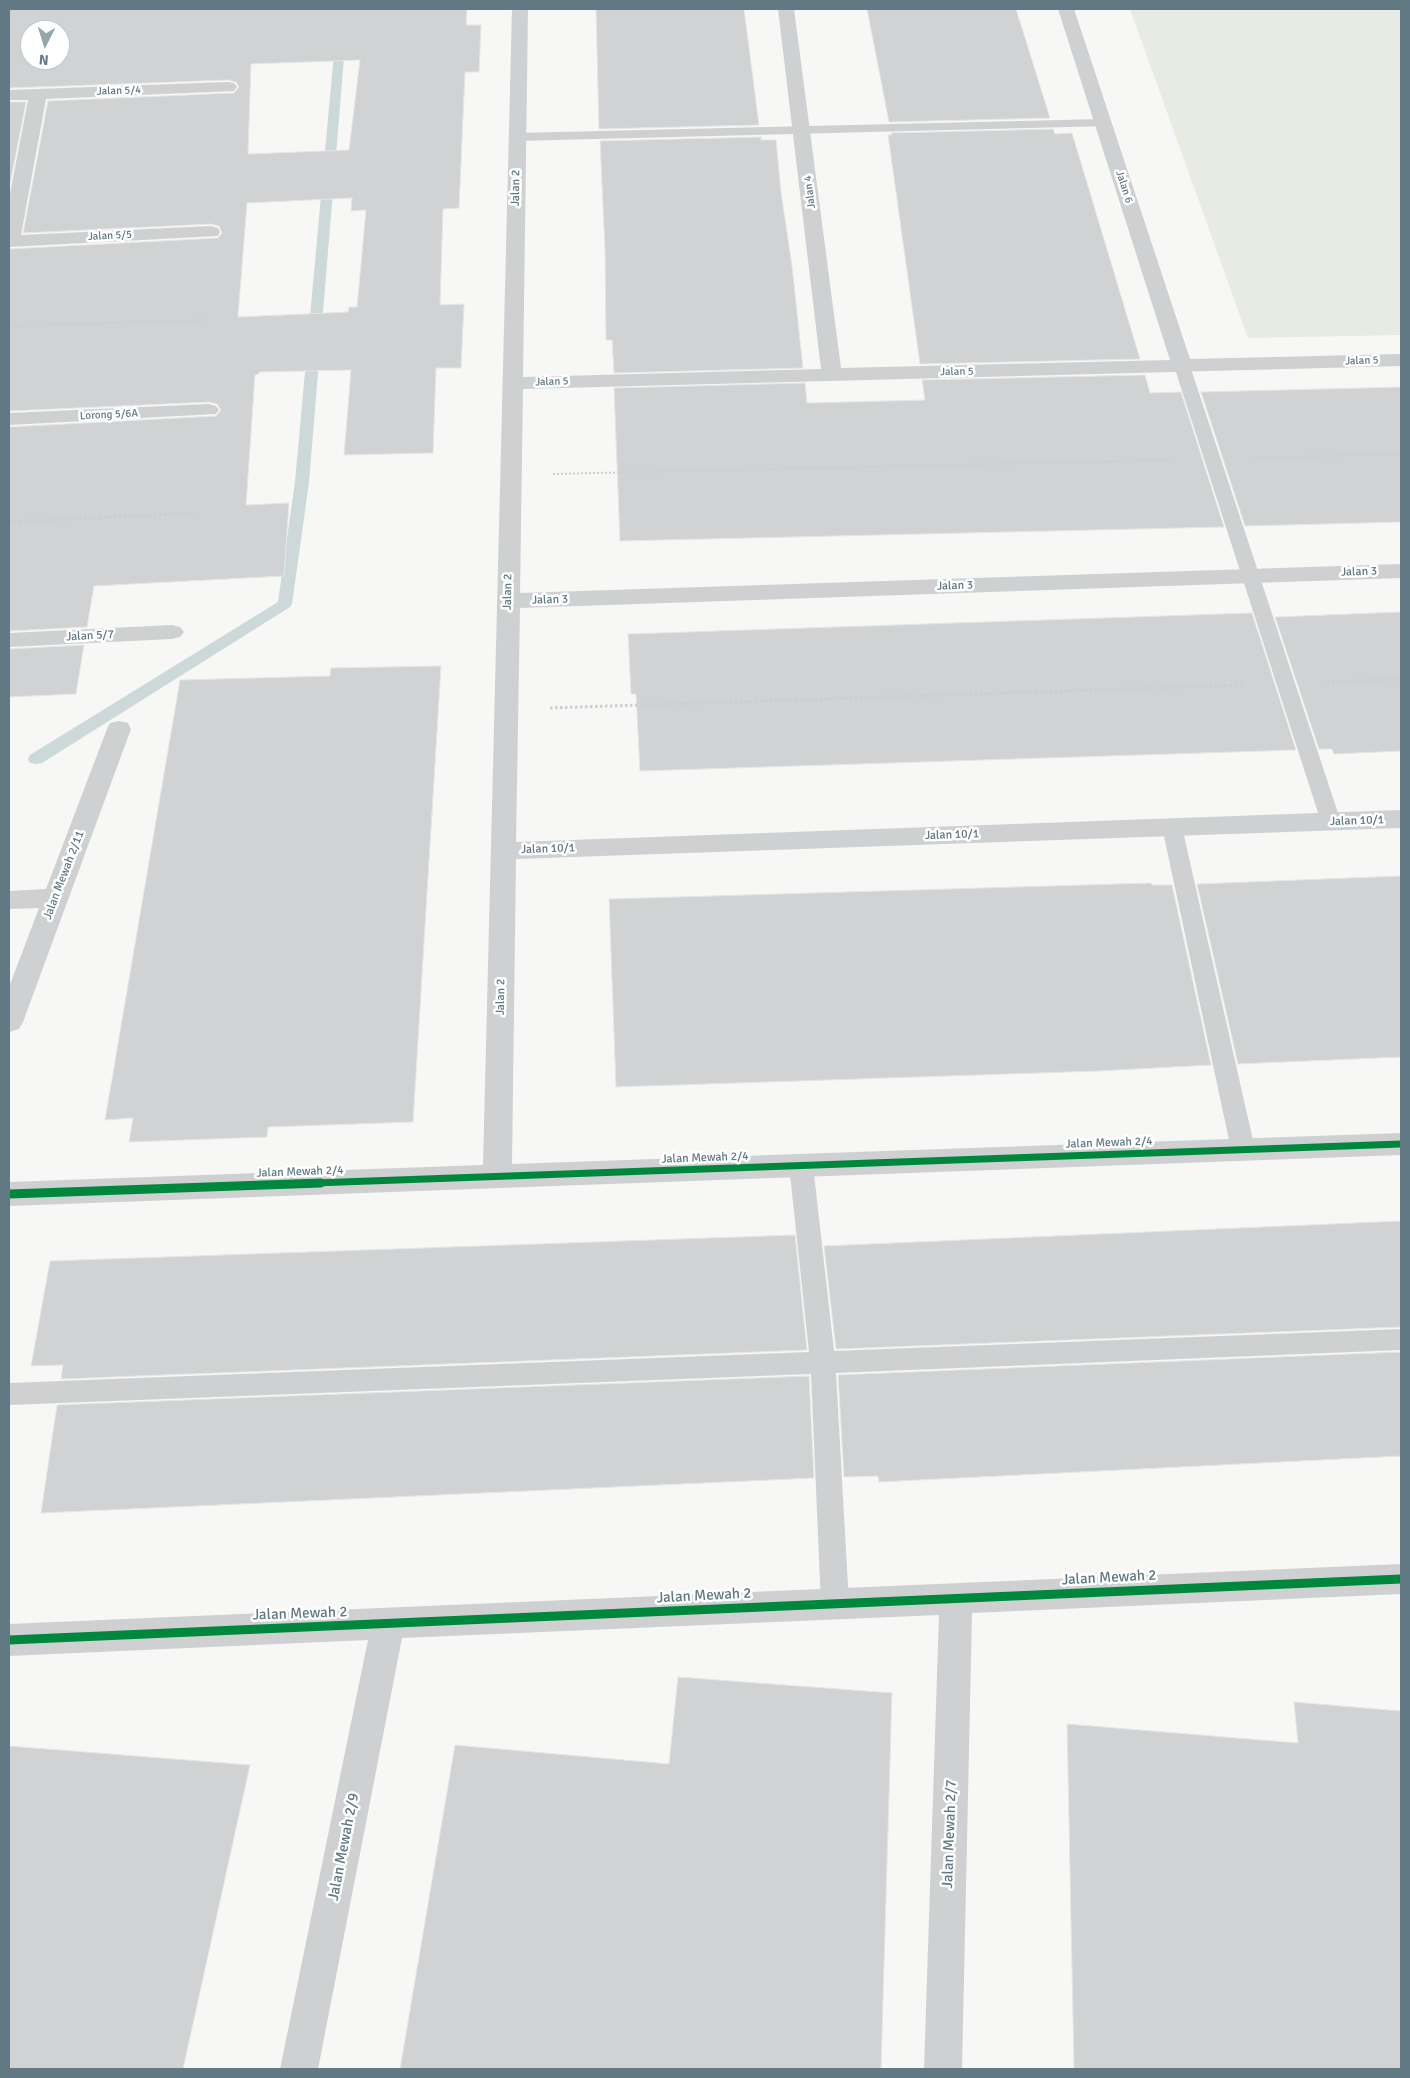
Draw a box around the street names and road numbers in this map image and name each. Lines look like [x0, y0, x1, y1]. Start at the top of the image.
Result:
street label: Jalan 5/4 [97, 84, 141, 98]
street label: Jalan 6 [1113, 169, 1135, 205]
street label: Jalan 2 [508, 170, 524, 206]
street label: Jalan 4 [801, 175, 819, 209]
street label: Jalan 5/5 [88, 228, 132, 244]
street label: Jalan 5 [1345, 354, 1379, 368]
street label: Jalan 5 [940, 365, 974, 379]
street label: Jalan 5 [535, 375, 569, 389]
street label: Lorong 5/6A [80, 407, 138, 423]
street label: Jalan 3 [1341, 564, 1377, 580]
street label: Jalan 2 [500, 574, 516, 610]
street label: Jalan 3 [937, 578, 973, 594]
street label: Jalan 3 [532, 592, 568, 608]
street label: Jalan 5/7 [66, 628, 114, 644]
street label: Jalan 10/1 [1330, 813, 1384, 829]
street label: Jalan 10/1 [925, 827, 979, 843]
street label: Jalan Mewah 2/11 [40, 829, 88, 921]
street label: Jalan 10/1 [521, 841, 575, 857]
street label: Jalan 2 [493, 979, 509, 1015]
street label: Jalan Mewah 2/4 [1065, 1134, 1153, 1152]
street label: Jalan Mewah 2/4 [661, 1149, 749, 1167]
street label: Jalan Mewah 2/4 [256, 1163, 344, 1181]
street label: Jalan Mewah 2 [1061, 1567, 1157, 1589]
street label: Jalan Mewah 2 [656, 1585, 752, 1607]
street label: Jalan Mewah 2 [252, 1603, 348, 1625]
street label: Jalan Mewah 2/7 [939, 1779, 961, 1889]
street label: Jalan Mewah 2/9 [325, 1792, 363, 1902]

